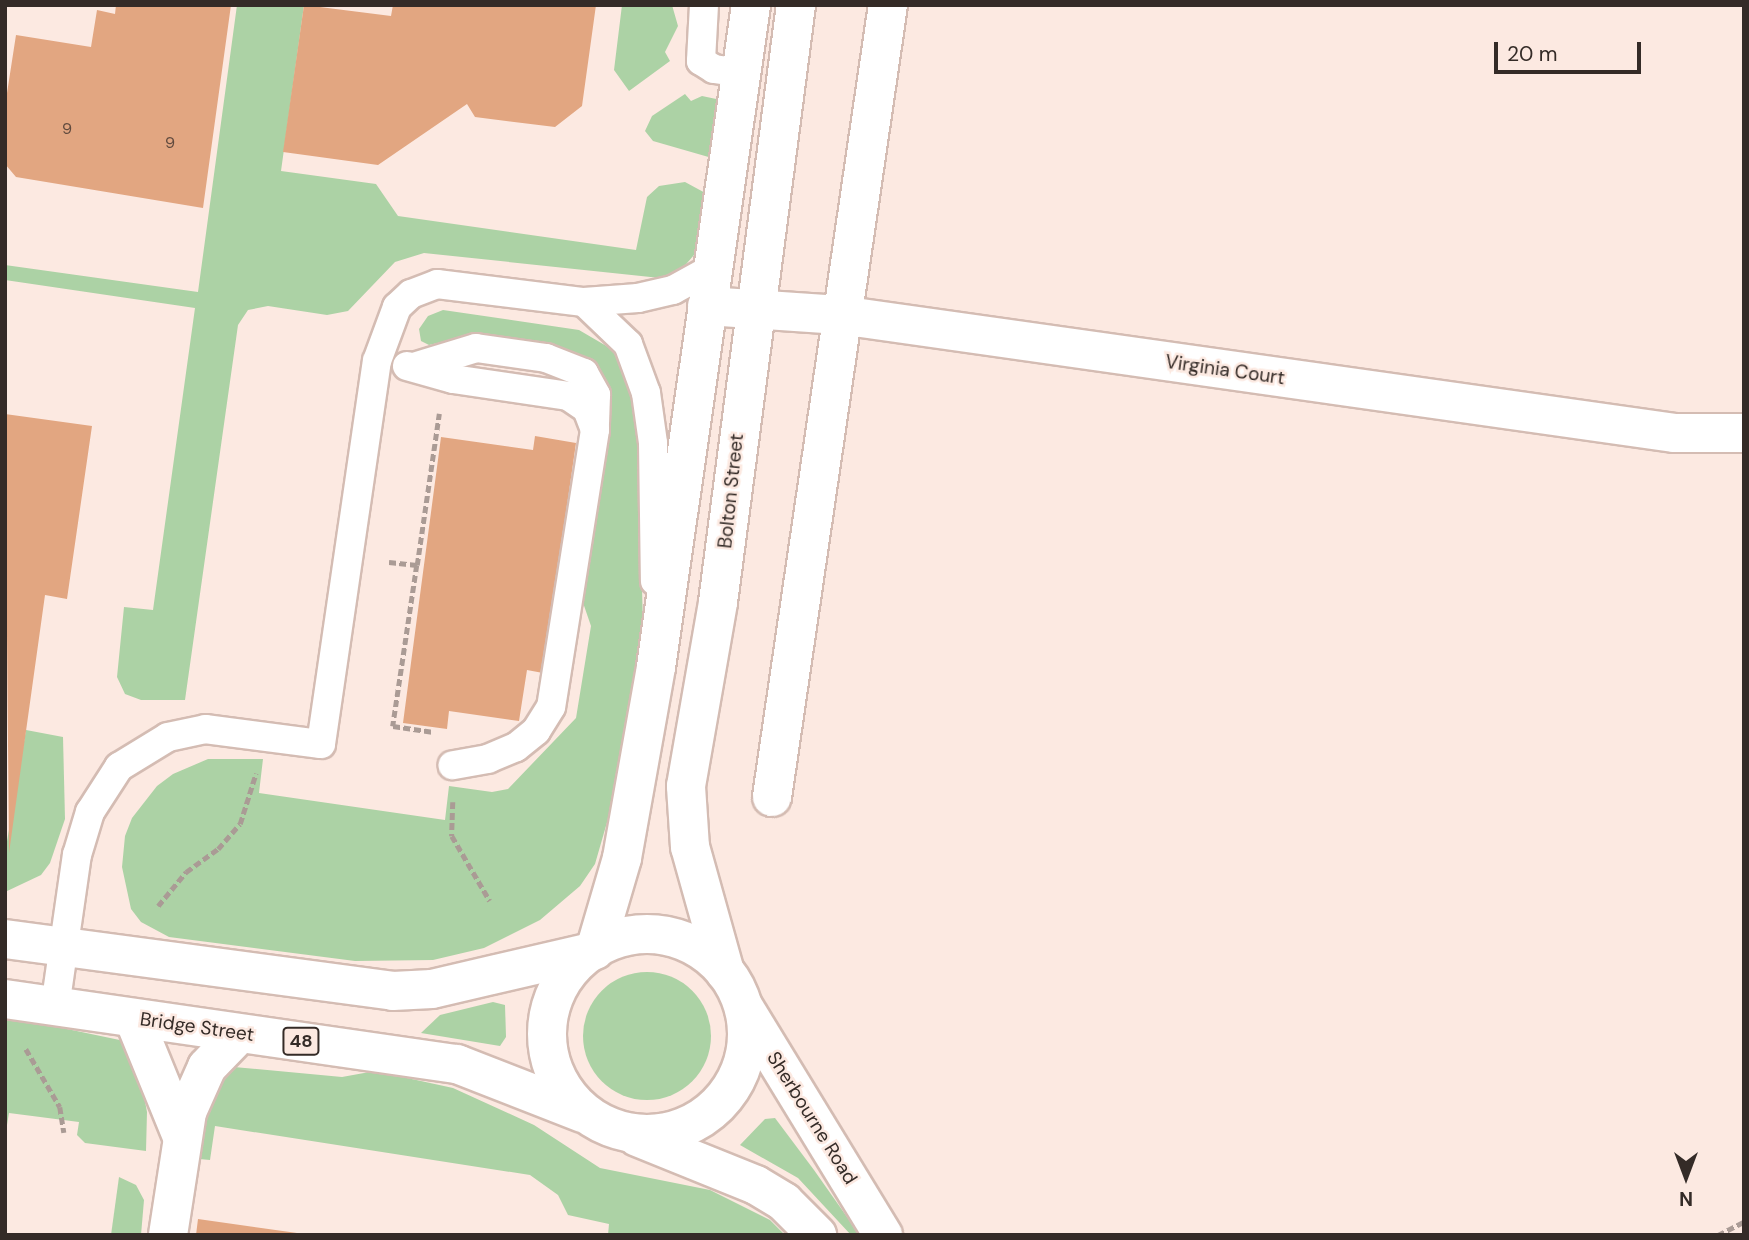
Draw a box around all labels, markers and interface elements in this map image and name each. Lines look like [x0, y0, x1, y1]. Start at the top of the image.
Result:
scale bar [1497, 28, 1644, 72]
text: 20 m [1507, 40, 1558, 68]
house number: 9 [62, 119, 72, 139]
house number: 9 [165, 133, 175, 153]
street label: Virginia Court [1164, 350, 1286, 390]
street label: Bolton Street [714, 433, 748, 549]
street label: Bridge Street [139, 1008, 255, 1046]
road number: 48 [282, 1026, 320, 1056]
street label: Sherbourne Road [762, 1048, 862, 1188]
north arrow [1651, 1142, 1721, 1212]
text: N [1679, 1186, 1693, 1211]

